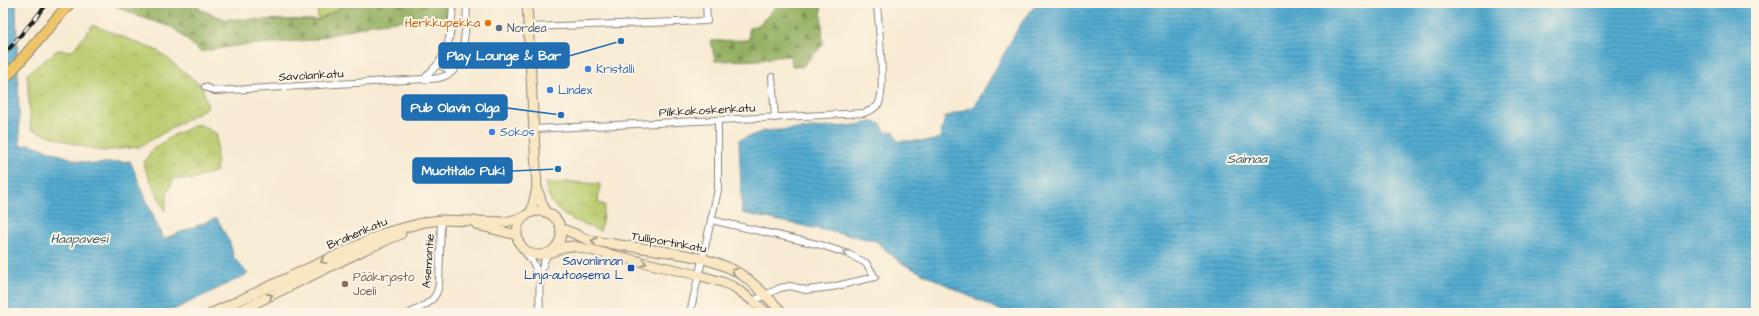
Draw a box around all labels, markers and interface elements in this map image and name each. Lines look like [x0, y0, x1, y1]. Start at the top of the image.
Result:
place label: Herkkupekka [405, 15, 480, 32]
marker: Herkkupekka [483, 18, 493, 28]
place label: Nordea [507, 20, 547, 37]
marker: Nordea [494, 23, 504, 33]
callout: Play Lounge & Bar [439, 43, 569, 68]
text: Play Lounge & Bar [447, 47, 562, 67]
place label: Kristalli [596, 61, 634, 78]
marker: Kristalli [583, 64, 593, 74]
street label: Savolankatu [278, 65, 344, 86]
place label: Lindex [558, 82, 593, 99]
marker: Lindex [545, 85, 555, 95]
callout: Pub Olavin Olga [402, 95, 507, 120]
text: Pub Olavin Olga [410, 99, 500, 119]
street label: Pilkkakoskenkatu [658, 99, 756, 122]
place label: Sokos [500, 124, 535, 141]
marker: Sokos [487, 127, 497, 137]
water label: Saimaa [1227, 150, 1269, 168]
callout: Muotitalo Puki [413, 158, 512, 183]
text: Muotitalo Puki [421, 162, 506, 180]
street label: Brahenkatu [324, 213, 390, 254]
street label: Tulliportinkatu [630, 227, 708, 257]
water label: Haapavesi [50, 230, 110, 248]
street label: Asemantie [418, 233, 439, 289]
one-way arrow [591, 238, 597, 246]
one-way arrow [842, 250, 849, 258]
place label: Savonlinnan Linja-autoasema L [524, 253, 624, 284]
one-way arrow [320, 256, 328, 264]
one-way arrow [641, 259, 648, 267]
marker: Savonlinnan Linja-autoasema L [626, 263, 636, 273]
one-way arrow [731, 268, 738, 276]
place label: Pääkirjasto Joeli [353, 269, 415, 300]
marker: Pääkirjasto Joeli [340, 279, 350, 289]
one-way arrow [265, 293, 273, 301]

